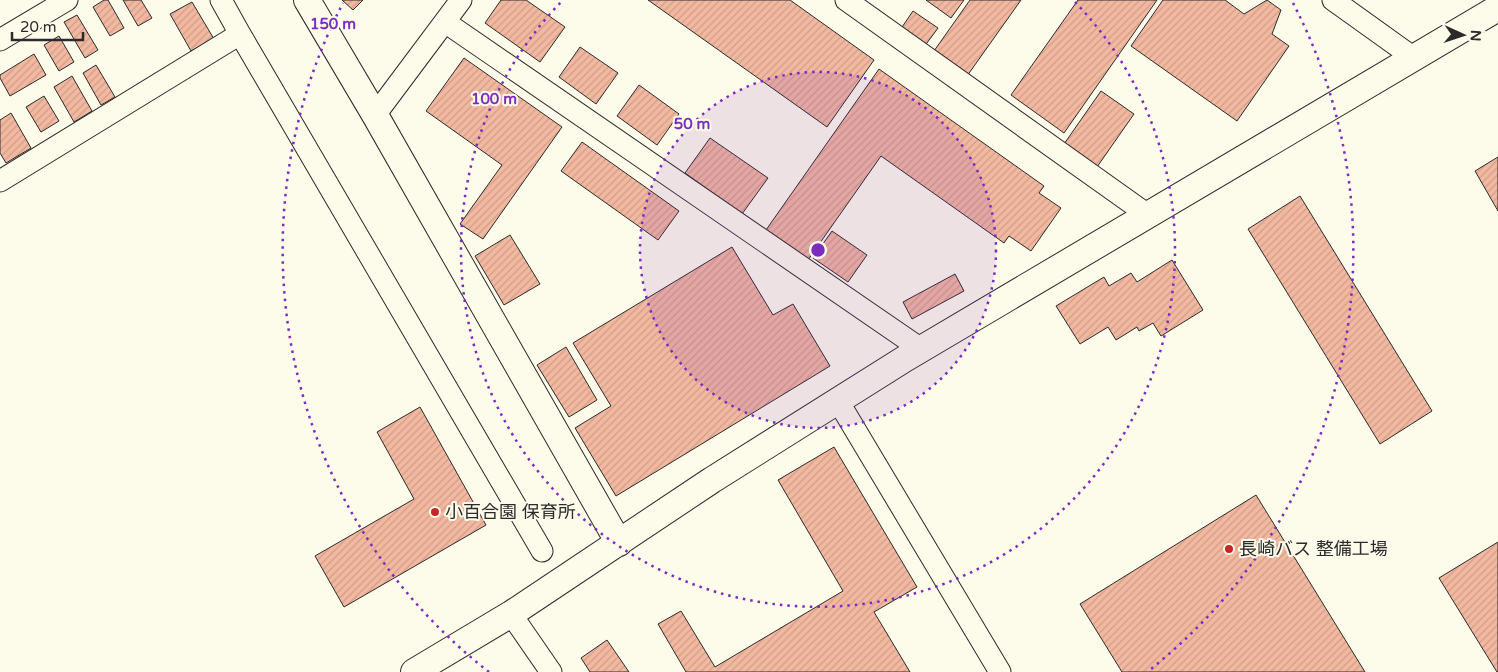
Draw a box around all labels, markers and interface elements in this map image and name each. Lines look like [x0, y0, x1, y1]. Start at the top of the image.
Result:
scale bar [12, 10, 84, 42]
north arrow [1438, 10, 1488, 60]
text: 150 m [310, 15, 356, 33]
text: 20 m [20, 18, 57, 36]
text: N [1467, 30, 1484, 42]
text: 100 m [471, 90, 517, 108]
text: 50 m [674, 115, 710, 133]
centre of rings [809, 241, 827, 259]
place label: 小百合園 保育所 [445, 501, 576, 523]
marker: 小百合園 保育所 [429, 506, 441, 518]
place label: 長崎バス 整備工場 [1239, 538, 1388, 560]
marker: 長崎バス 整備工場 [1223, 543, 1235, 555]

